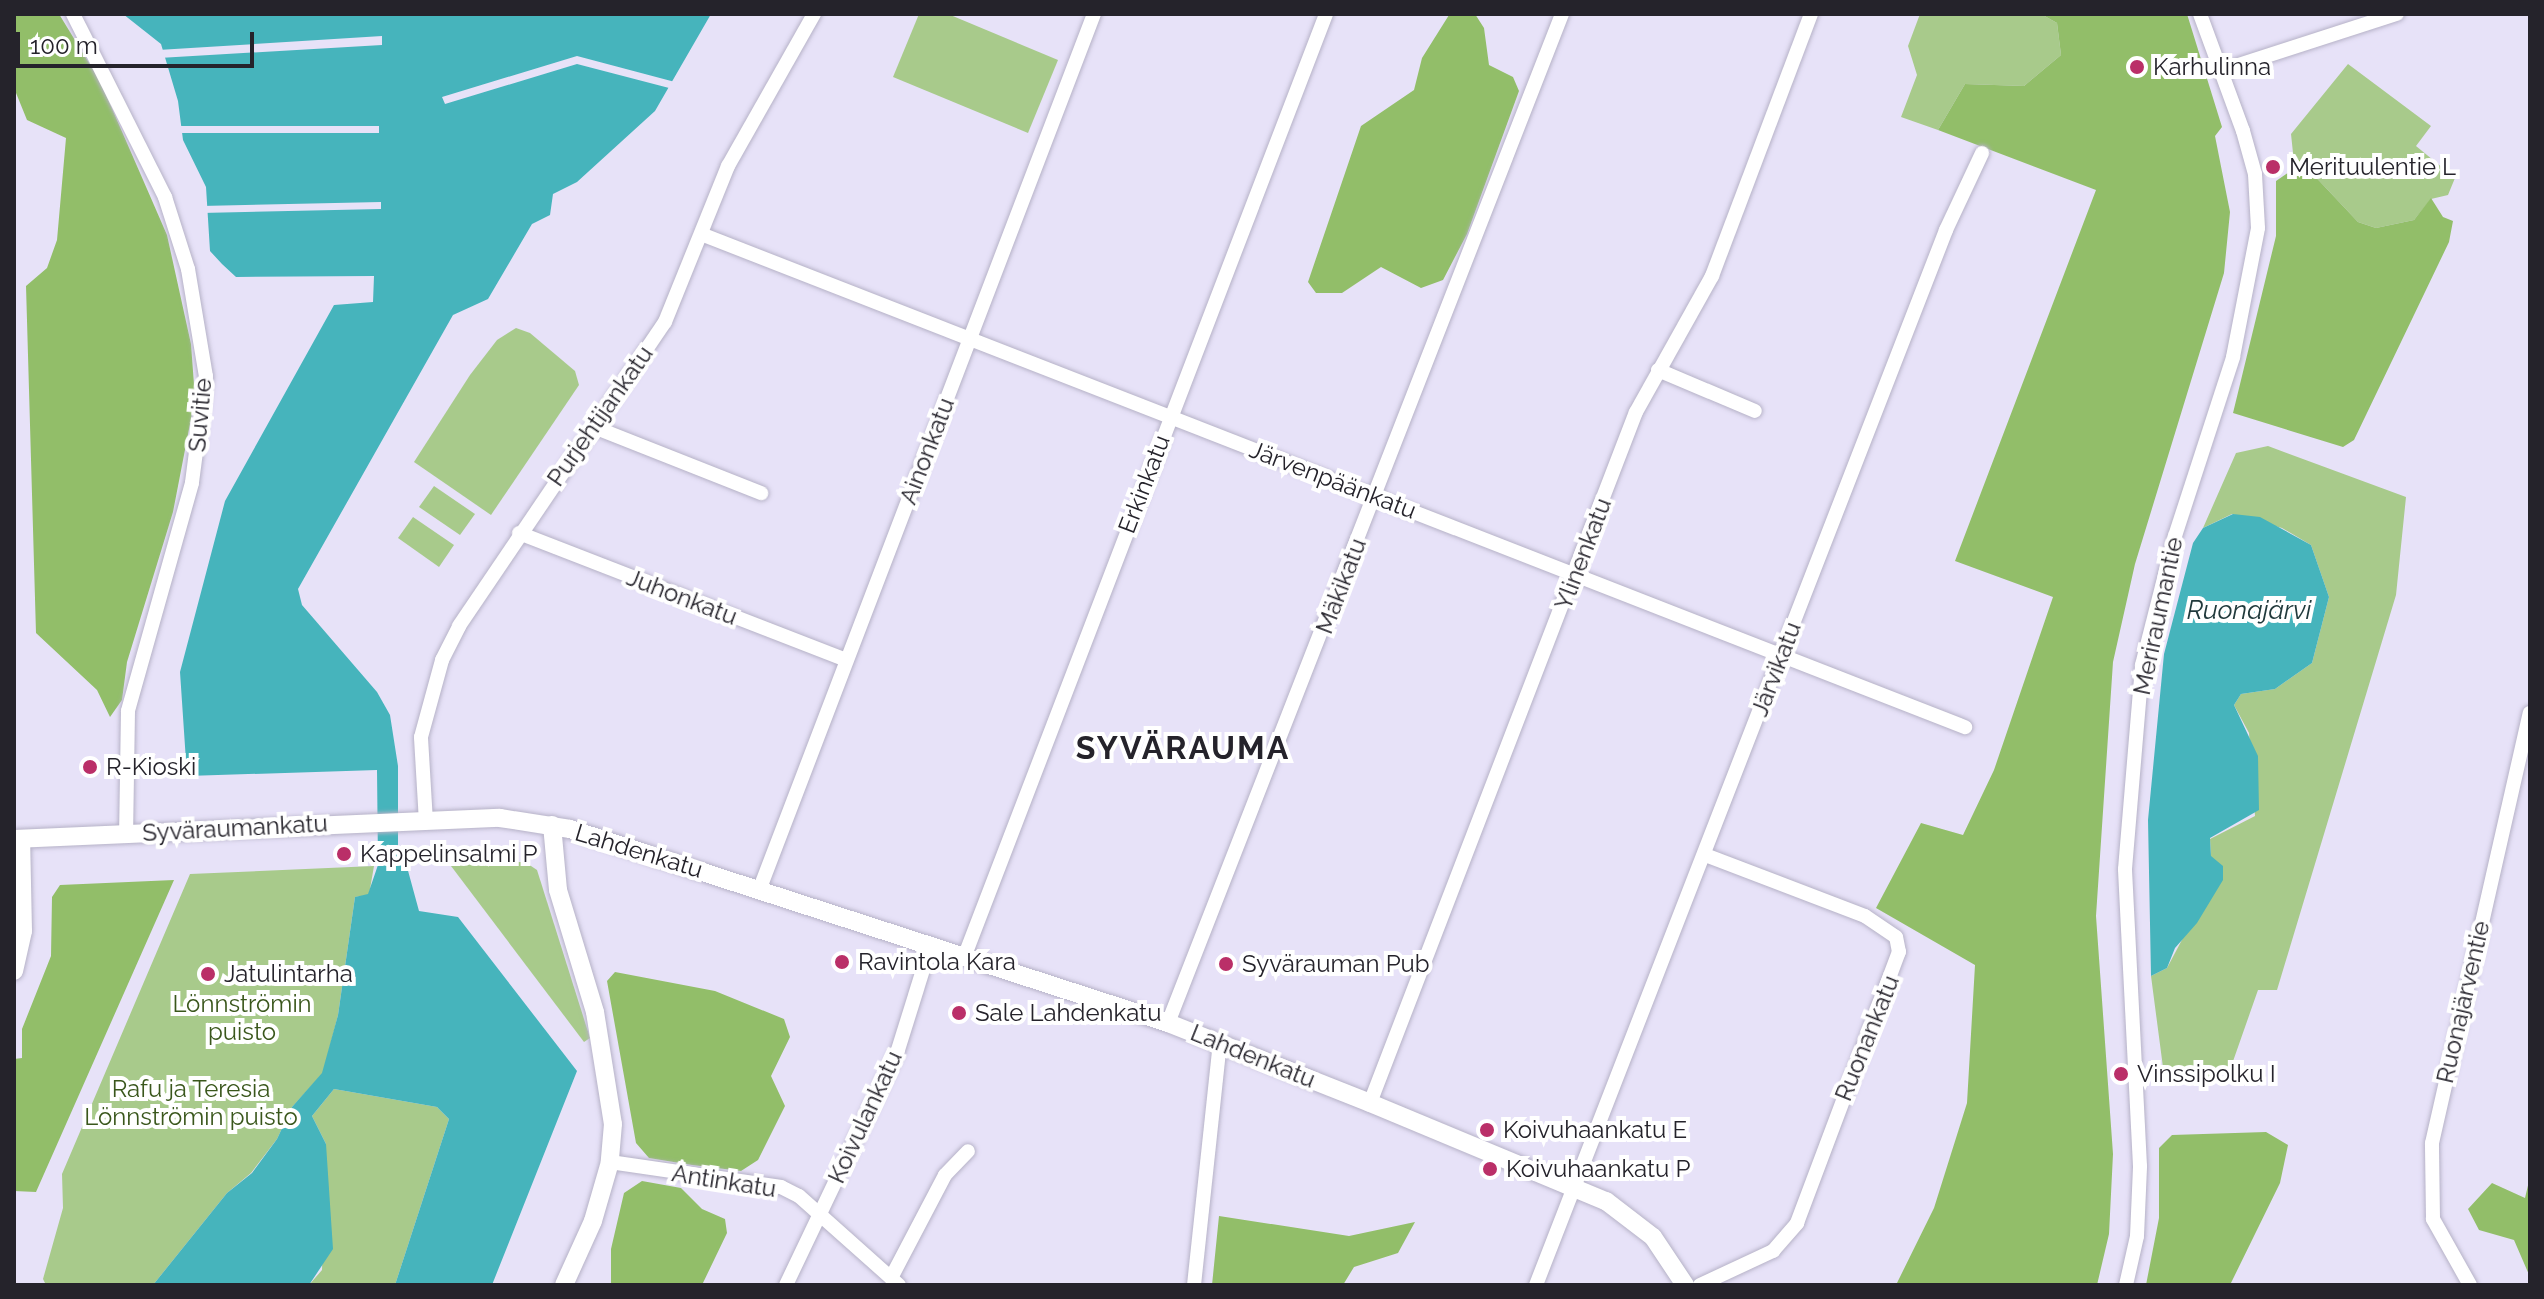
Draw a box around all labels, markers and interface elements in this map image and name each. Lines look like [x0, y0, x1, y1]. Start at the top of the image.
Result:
scale bar [20, 16, 258, 66]
text: 100 m [30, 31, 98, 60]
place label: Karhulinna [2153, 53, 2271, 81]
marker: Karhulinna [2128, 58, 2146, 76]
place label: Merituulentie L [2289, 153, 2456, 181]
marker: Merituulentie L [2264, 158, 2282, 176]
street label: Purjehtijankatu [541, 340, 659, 492]
street label: Suvitie [182, 377, 218, 453]
street label: Ainonkatu [894, 394, 960, 508]
street label: Erkinkatu [1112, 431, 1176, 537]
street label: Järvenpäänkatu [1246, 435, 1420, 525]
street label: Ylinenkatu [1549, 494, 1617, 614]
street label: Mäkikatu [1310, 534, 1372, 638]
street label: Meriraumantie [2127, 534, 2189, 698]
street label: Juhonkatu [623, 563, 741, 631]
water label: Ruonajärvi [2187, 595, 2311, 627]
street label: Järvikatu [1745, 618, 1807, 720]
district label: SYVÄRAUMA [1076, 729, 1290, 767]
place label: R-Kioski [106, 753, 196, 781]
marker: R-Kioski [81, 758, 99, 776]
street label: Syväraumankatu [142, 809, 328, 847]
street label: Lahdenkatu [572, 818, 706, 884]
place label: Kappelinsalmi P [360, 840, 538, 868]
marker: Kappelinsalmi P [335, 845, 353, 863]
street label: Ruonajärventie [2430, 918, 2496, 1086]
place label: Ravintola Kara [858, 948, 1016, 976]
place label: Syvärauman Pub [1242, 950, 1430, 978]
marker: Ravintola Kara [833, 953, 851, 971]
marker: Syvärauman Pub [1217, 955, 1235, 973]
place label: Jatulintarha [224, 960, 353, 988]
marker: Jatulintarha [199, 965, 217, 983]
street label: Ruonankatu [1829, 971, 1905, 1105]
park label: Lönnströmin puisto [172, 990, 312, 1046]
place label: Sale Lahdenkatu [975, 999, 1161, 1027]
marker: Sale Lahdenkatu [950, 1004, 968, 1022]
street label: Lahdenkatu [1186, 1018, 1320, 1094]
street label: Koivulankatu [822, 1046, 908, 1188]
place label: Vinssipolku I [2137, 1060, 2276, 1088]
marker: Vinssipolku I [2112, 1065, 2130, 1083]
park label: Rafu ja Teresia Lönnströmin puisto [84, 1075, 298, 1131]
place label: Koivuhaankatu E [1503, 1116, 1687, 1144]
marker: Koivuhaankatu E [1478, 1121, 1496, 1139]
place label: Koivuhaankatu P [1506, 1155, 1690, 1183]
street label: Antinkatu [670, 1159, 778, 1203]
marker: Koivuhaankatu P [1481, 1160, 1499, 1178]

